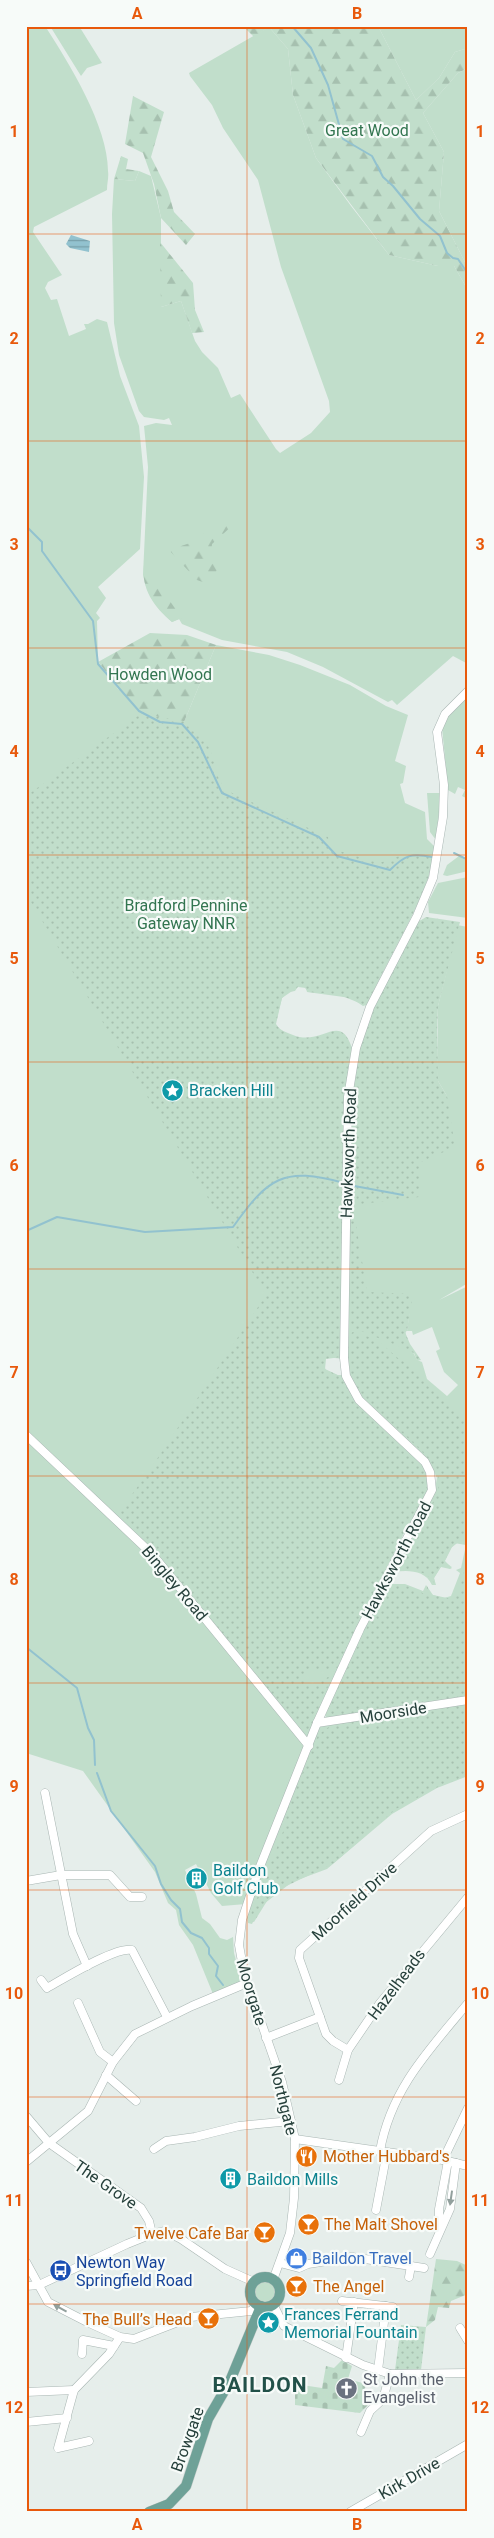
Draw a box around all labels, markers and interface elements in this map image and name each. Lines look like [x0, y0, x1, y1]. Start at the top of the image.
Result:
text: A [132, 4, 143, 23]
text: B [352, 4, 362, 23]
park label: Great Wood [325, 121, 409, 140]
text: 1 [9, 122, 19, 141]
text: 1 [475, 122, 485, 141]
text: 2 [9, 329, 19, 348]
text: 2 [475, 329, 485, 348]
text: 3 [9, 535, 19, 554]
text: 3 [475, 535, 485, 554]
park label: Howden Wood [108, 665, 212, 684]
text: 4 [9, 742, 19, 761]
text: 4 [475, 742, 485, 761]
park label: Bradford Pennine Gateway NNR [124, 896, 248, 933]
text: 5 [9, 949, 19, 968]
text: 5 [475, 949, 485, 968]
place icon: Bracken Hill [161, 1078, 185, 1102]
place label: Bracken Hill [189, 1081, 273, 1100]
street label: Hawksworth Road [337, 1088, 360, 1218]
text: 6 [9, 1156, 19, 1175]
text: 6 [475, 1156, 485, 1175]
text: 7 [9, 1363, 19, 1382]
text: 7 [475, 1363, 485, 1382]
street label: Hawksworth Road [357, 1498, 435, 1622]
street label: Bingley Road [138, 1542, 212, 1625]
text: 8 [9, 1570, 19, 1589]
text: 8 [475, 1570, 485, 1589]
street label: Moorside [358, 1698, 428, 1727]
text: 9 [9, 1777, 19, 1796]
text: 9 [475, 1777, 485, 1796]
street label: Moorfield Drive [308, 1858, 401, 1945]
place label: Baildon Golf Club [213, 1861, 279, 1898]
building icon: Baildon Golf Club [185, 1867, 209, 1891]
street label: Hazelheads [364, 1945, 429, 2023]
street label: Moorgate [232, 1956, 271, 2028]
text: 10 [5, 1984, 23, 2003]
text: 10 [471, 1984, 489, 2003]
street label: Northgate [266, 2063, 301, 2137]
restaurant icon: Mother Hubbard's [295, 2144, 319, 2168]
place label: Mother Hubbard's [323, 2147, 450, 2166]
street label: The Grove [71, 2156, 141, 2213]
building icon: Baildon Mills [219, 2167, 243, 2191]
place label: Baildon Mills [247, 2170, 338, 2189]
one-way arrow [447, 2190, 455, 2206]
text: 11 [5, 2191, 23, 2210]
text: 11 [471, 2191, 489, 2210]
bar icon: The Malt Shovel [296, 2212, 320, 2236]
place label: The Malt Shovel [324, 2215, 438, 2234]
bar icon: Twelve Cafe Bar [253, 2221, 277, 2245]
place label: Twelve Cafe Bar [134, 2224, 250, 2243]
shop icon: Baildon Travel [284, 2246, 308, 2270]
place label: Baildon Travel [312, 2249, 412, 2268]
place label: Newton Way Springfield Road [76, 2253, 193, 2290]
bus stop icon: Newton Way Springfield Road [48, 2259, 72, 2283]
bar icon: The Angel [285, 2274, 309, 2298]
place label: The Angel [313, 2277, 384, 2296]
one-way arrow [53, 2304, 68, 2312]
place label: Frances Ferrand Memorial Fountain [284, 2305, 418, 2342]
bar icon: The Bull’s Head [196, 2307, 220, 2331]
place label: The Bull’s Head [82, 2310, 192, 2329]
place icon: Frances Ferrand Memorial Fountain [256, 2311, 280, 2335]
place label: St John the Evangelist [363, 2370, 444, 2407]
district label: BAILDON [213, 2373, 307, 2397]
church icon: St John the Evangelist [335, 2376, 359, 2400]
text: 12 [5, 2398, 23, 2417]
text: 12 [471, 2398, 489, 2417]
street label: Browgate [167, 2404, 208, 2474]
street label: Kirk Drive [375, 2453, 443, 2504]
text: A [132, 2515, 143, 2534]
text: B [352, 2515, 362, 2534]

